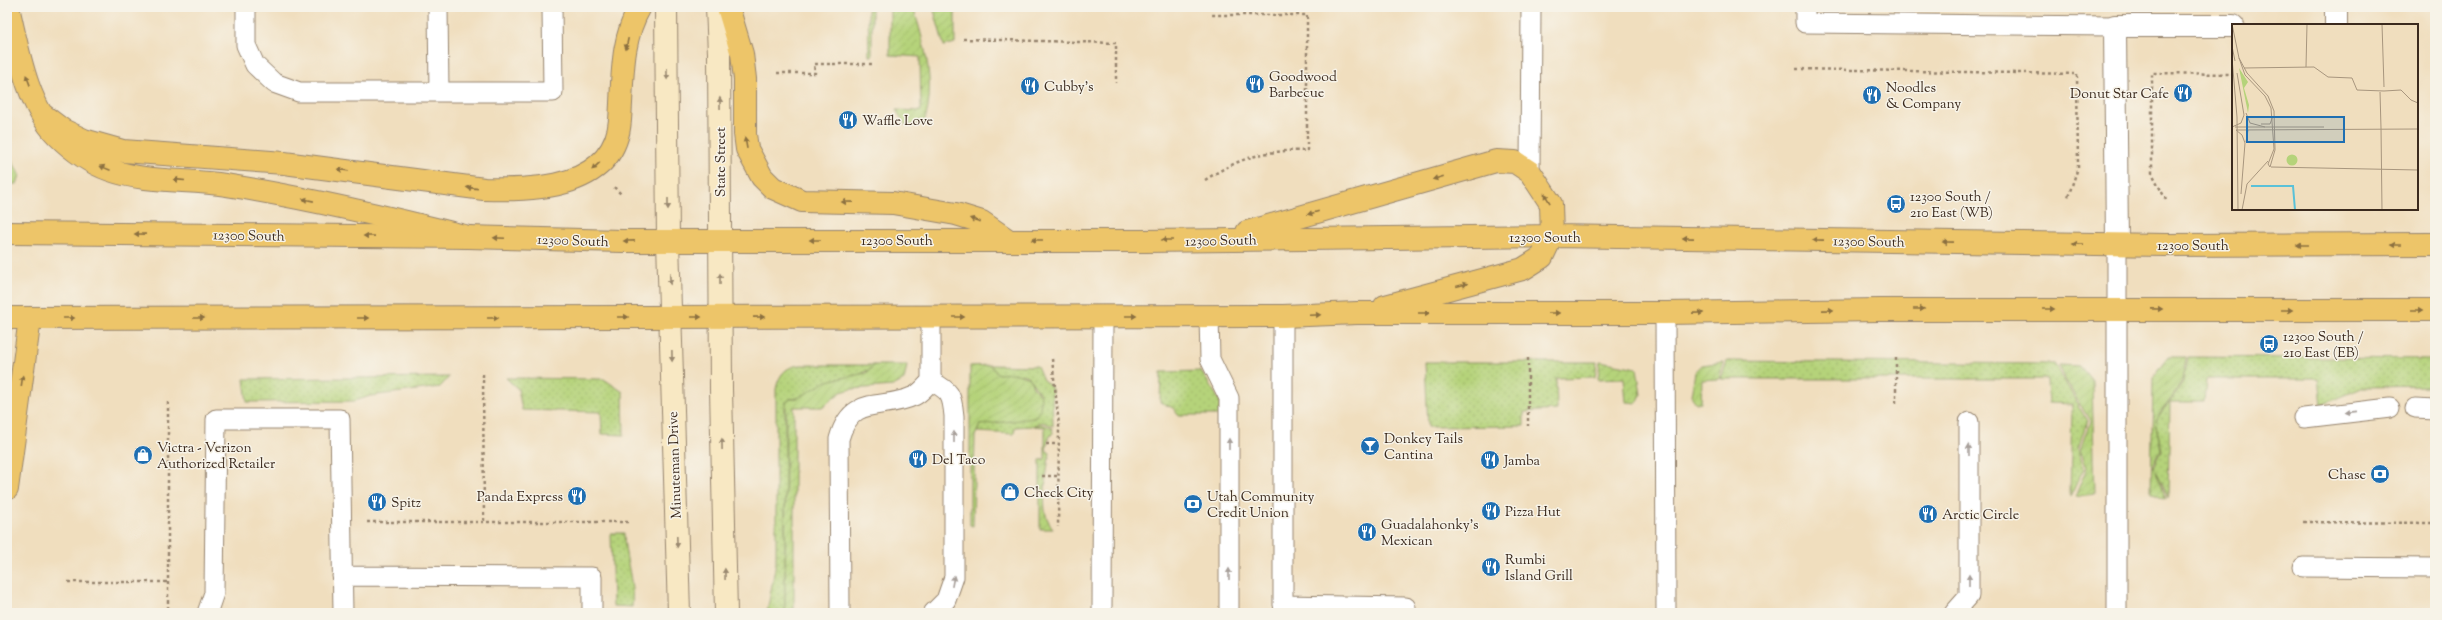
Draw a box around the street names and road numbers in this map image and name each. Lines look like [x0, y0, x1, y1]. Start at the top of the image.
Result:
street label: State Street [712, 127, 732, 197]
street label: 12300 South [213, 226, 285, 248]
street label: 12300 South [1509, 229, 1581, 249]
street label: 12300 South [537, 231, 609, 253]
street label: 12300 South [1185, 231, 1257, 253]
street label: 12300 South [861, 232, 933, 252]
street label: 12300 South [1833, 232, 1905, 254]
street label: 12300 South [2157, 237, 2229, 257]
street label: Minuteman Drive [664, 411, 688, 519]

